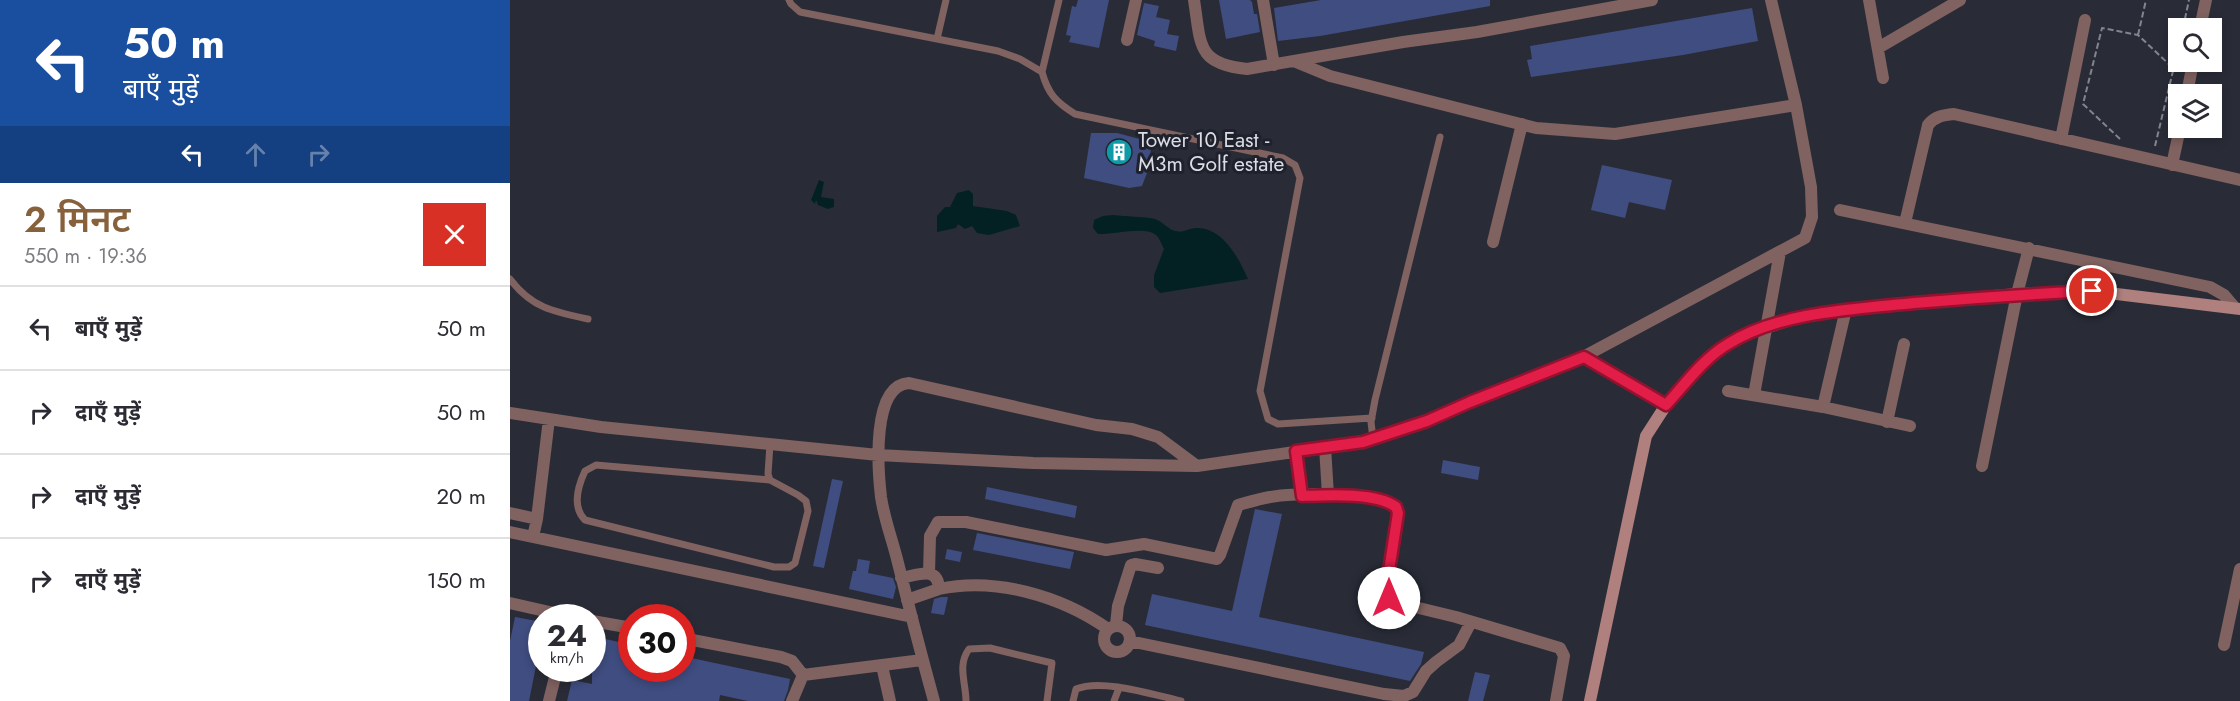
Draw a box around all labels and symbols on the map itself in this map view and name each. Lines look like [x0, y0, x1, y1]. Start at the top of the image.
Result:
place label: Tower 10 East - M3m Golf estate [1138, 125, 1284, 179]
building icon: Tower 10 East - M3m Golf estate [1104, 137, 1134, 167]
pin [2066, 265, 2117, 316]
position arrow [1357, 566, 1421, 630]
speed limit sign: 30 [618, 604, 696, 682]

